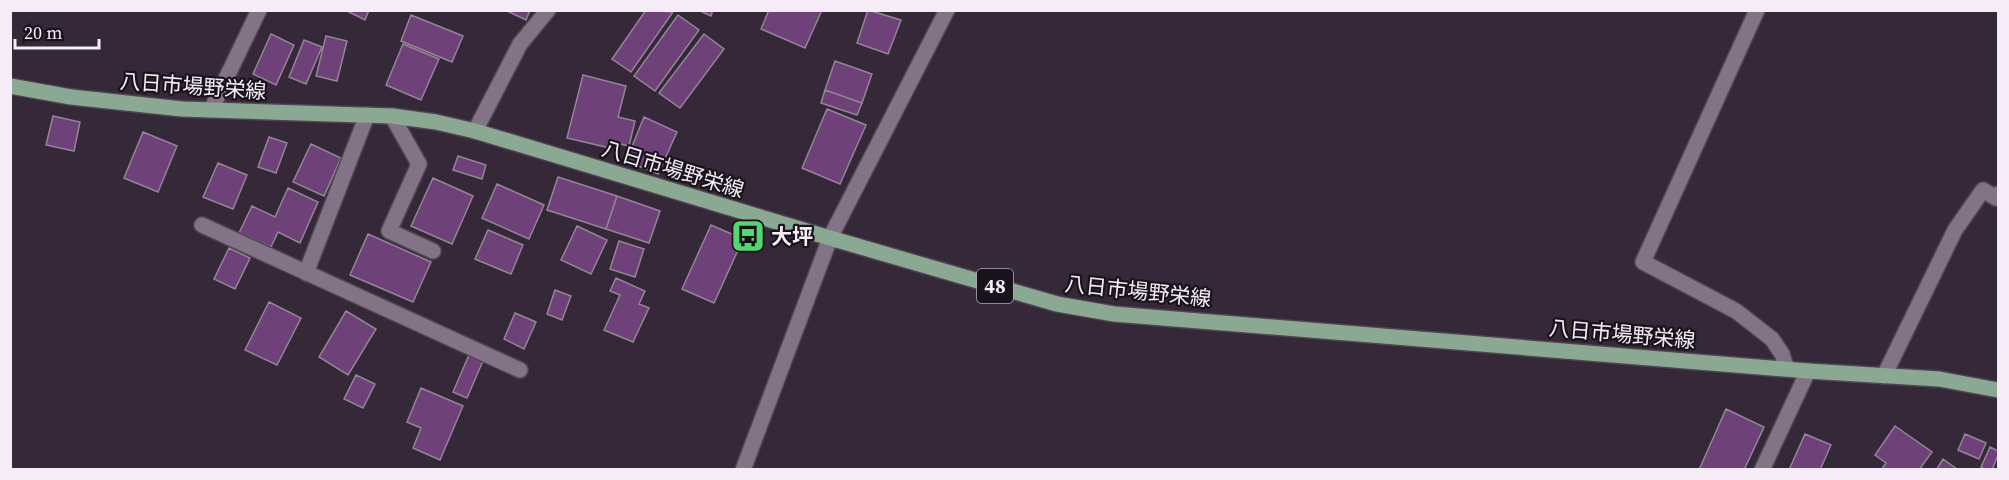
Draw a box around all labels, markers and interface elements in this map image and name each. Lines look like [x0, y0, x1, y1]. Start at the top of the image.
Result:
scale bar [15, 12, 99, 50]
text: 20 m [24, 20, 62, 45]
street label: 八日市場野栄線 [119, 66, 267, 106]
street label: 八日市場野栄線 [598, 134, 748, 204]
bus stop icon: 大坪 [730, 218, 766, 254]
place label: 大坪 [771, 222, 813, 251]
road number: 48 [977, 269, 1013, 303]
street label: 八日市場野栄線 [1063, 269, 1213, 313]
street label: 八日市場野栄線 [1548, 313, 1696, 355]

